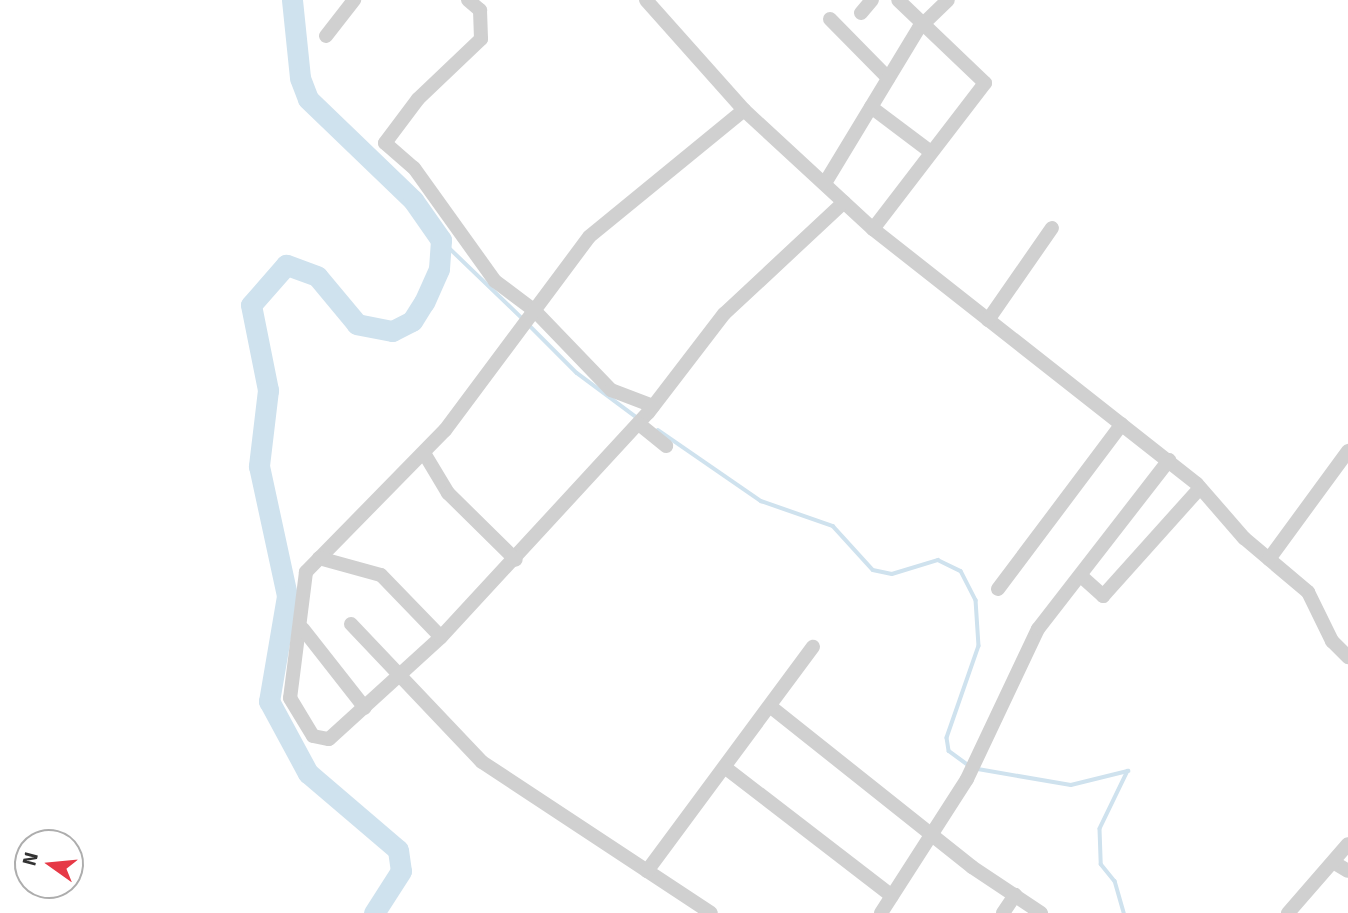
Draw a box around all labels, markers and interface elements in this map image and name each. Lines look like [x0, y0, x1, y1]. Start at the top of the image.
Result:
north arrow [14, 829, 84, 899]
text: N [17, 850, 44, 869]

